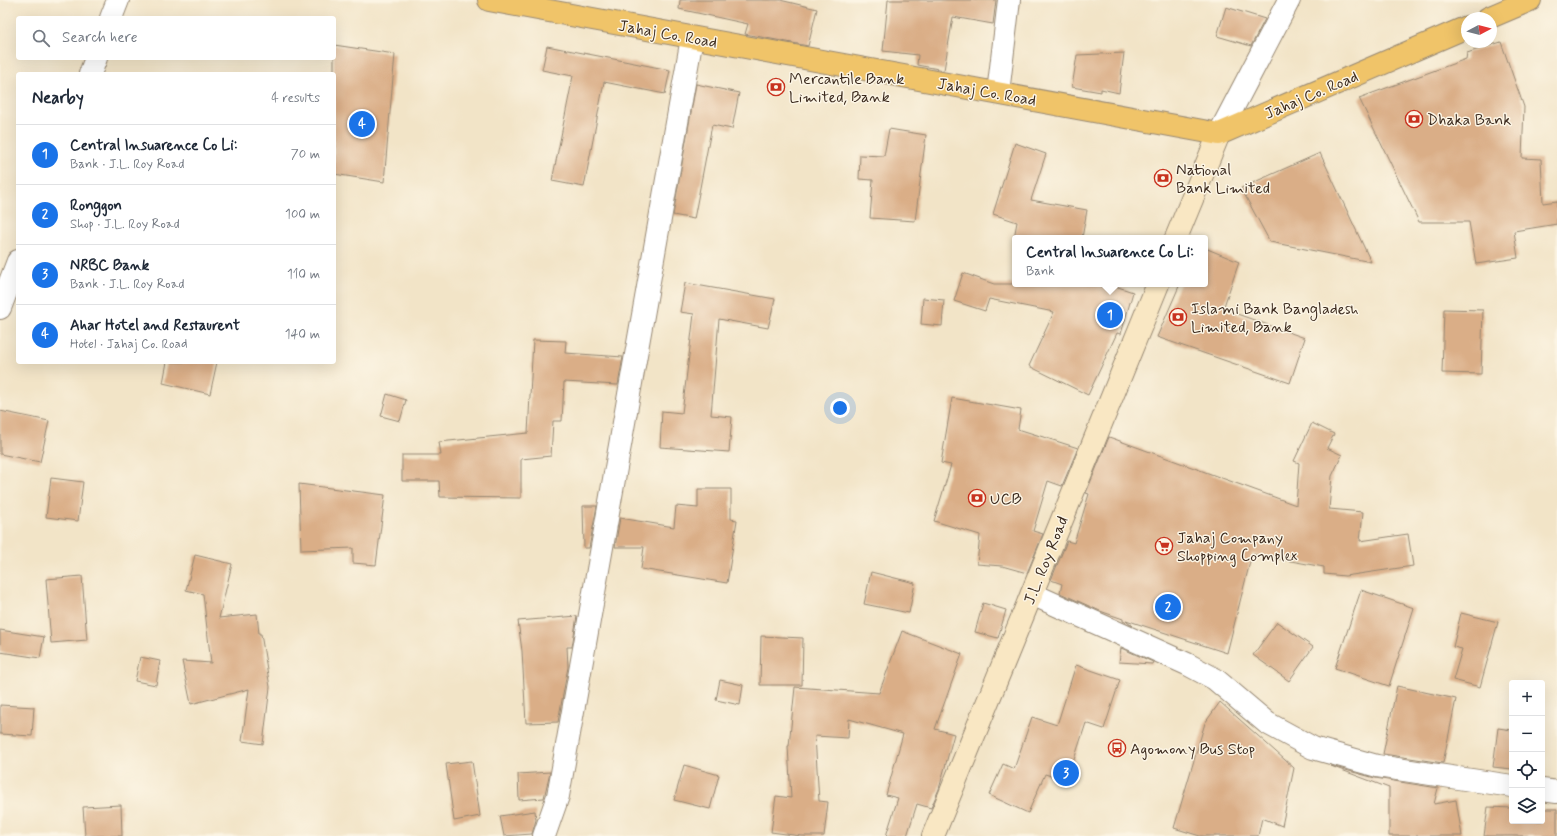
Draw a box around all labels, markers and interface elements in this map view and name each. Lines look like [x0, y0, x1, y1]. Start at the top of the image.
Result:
north arrow [1461, 12, 1497, 48]
street label: Jahaj Co. Road [617, 15, 719, 53]
search box [16, 16, 336, 60]
icon: search [30, 27, 52, 49]
text: Search here [62, 28, 138, 48]
street label: Jahaj Co. Road [1262, 66, 1362, 125]
place label: Mercantile Bank Limited, Bank [789, 69, 904, 108]
street label: Jahaj Co. Road [936, 73, 1038, 111]
bank icon: Mercantile Bank Limited, Bank [766, 77, 786, 97]
text: Nearby [32, 87, 84, 109]
text: 4 results [271, 90, 320, 107]
pin: 4 [349, 109, 375, 139]
bank icon: Dhaka Bank [1404, 109, 1424, 129]
place label: Dhaka Bank [1427, 110, 1511, 131]
text: Central Insuarence Co Li: [70, 136, 238, 156]
text: 1 [42, 146, 48, 163]
text: 70 m [291, 146, 320, 163]
text: Bank · J.L. Roy Road [70, 156, 184, 173]
place label: National Bank Limited [1176, 160, 1270, 199]
bank icon: National Bank Limited [1153, 168, 1173, 188]
text: Ronggon [70, 196, 122, 216]
text: 2 [42, 206, 48, 223]
text: 100 m [285, 206, 320, 223]
text: Shop · J.L. Roy Road [70, 216, 180, 233]
popup [1012, 235, 1208, 287]
text: Central Insuarence Co Li: [1026, 243, 1194, 263]
text: NRBC Bank [70, 256, 149, 276]
text: Bank [1026, 263, 1055, 280]
text: 3 [42, 266, 48, 283]
text: 110 m [287, 266, 320, 283]
text: Bank · J.L. Roy Road [70, 276, 184, 293]
place label: Islami Bank Bangladesh Limited, Bank [1191, 299, 1359, 338]
pin: 1 [1097, 300, 1123, 330]
bank icon: Islami Bank Bangladesh Limited, Bank [1168, 307, 1188, 327]
text: Ahar Hotel and Restaurent [70, 316, 240, 336]
text: 4 [41, 326, 49, 343]
text: 140 m [285, 326, 320, 343]
text: Hotel · Jahaj Co. Road [70, 336, 188, 353]
your location [830, 398, 850, 418]
bank icon: UCB [967, 488, 987, 508]
place label: UCB [990, 489, 1022, 510]
street label: J.L. Roy Road [1019, 513, 1074, 608]
place label: Jahaj Company Shopping Complex [1177, 528, 1297, 567]
supermarket icon: Jahaj Company Shopping Complex [1154, 536, 1174, 556]
pin: 2 [1155, 592, 1181, 622]
map controls [1509, 680, 1545, 824]
button: + [1509, 680, 1545, 716]
button: − [1509, 716, 1545, 752]
bus stop icon: Agomony Bus Stop [1107, 738, 1127, 758]
place label: Agomony Bus Stop [1130, 739, 1255, 760]
button: locate [1509, 752, 1545, 788]
pin: 3 [1053, 758, 1079, 788]
button: layers [1509, 788, 1545, 824]

